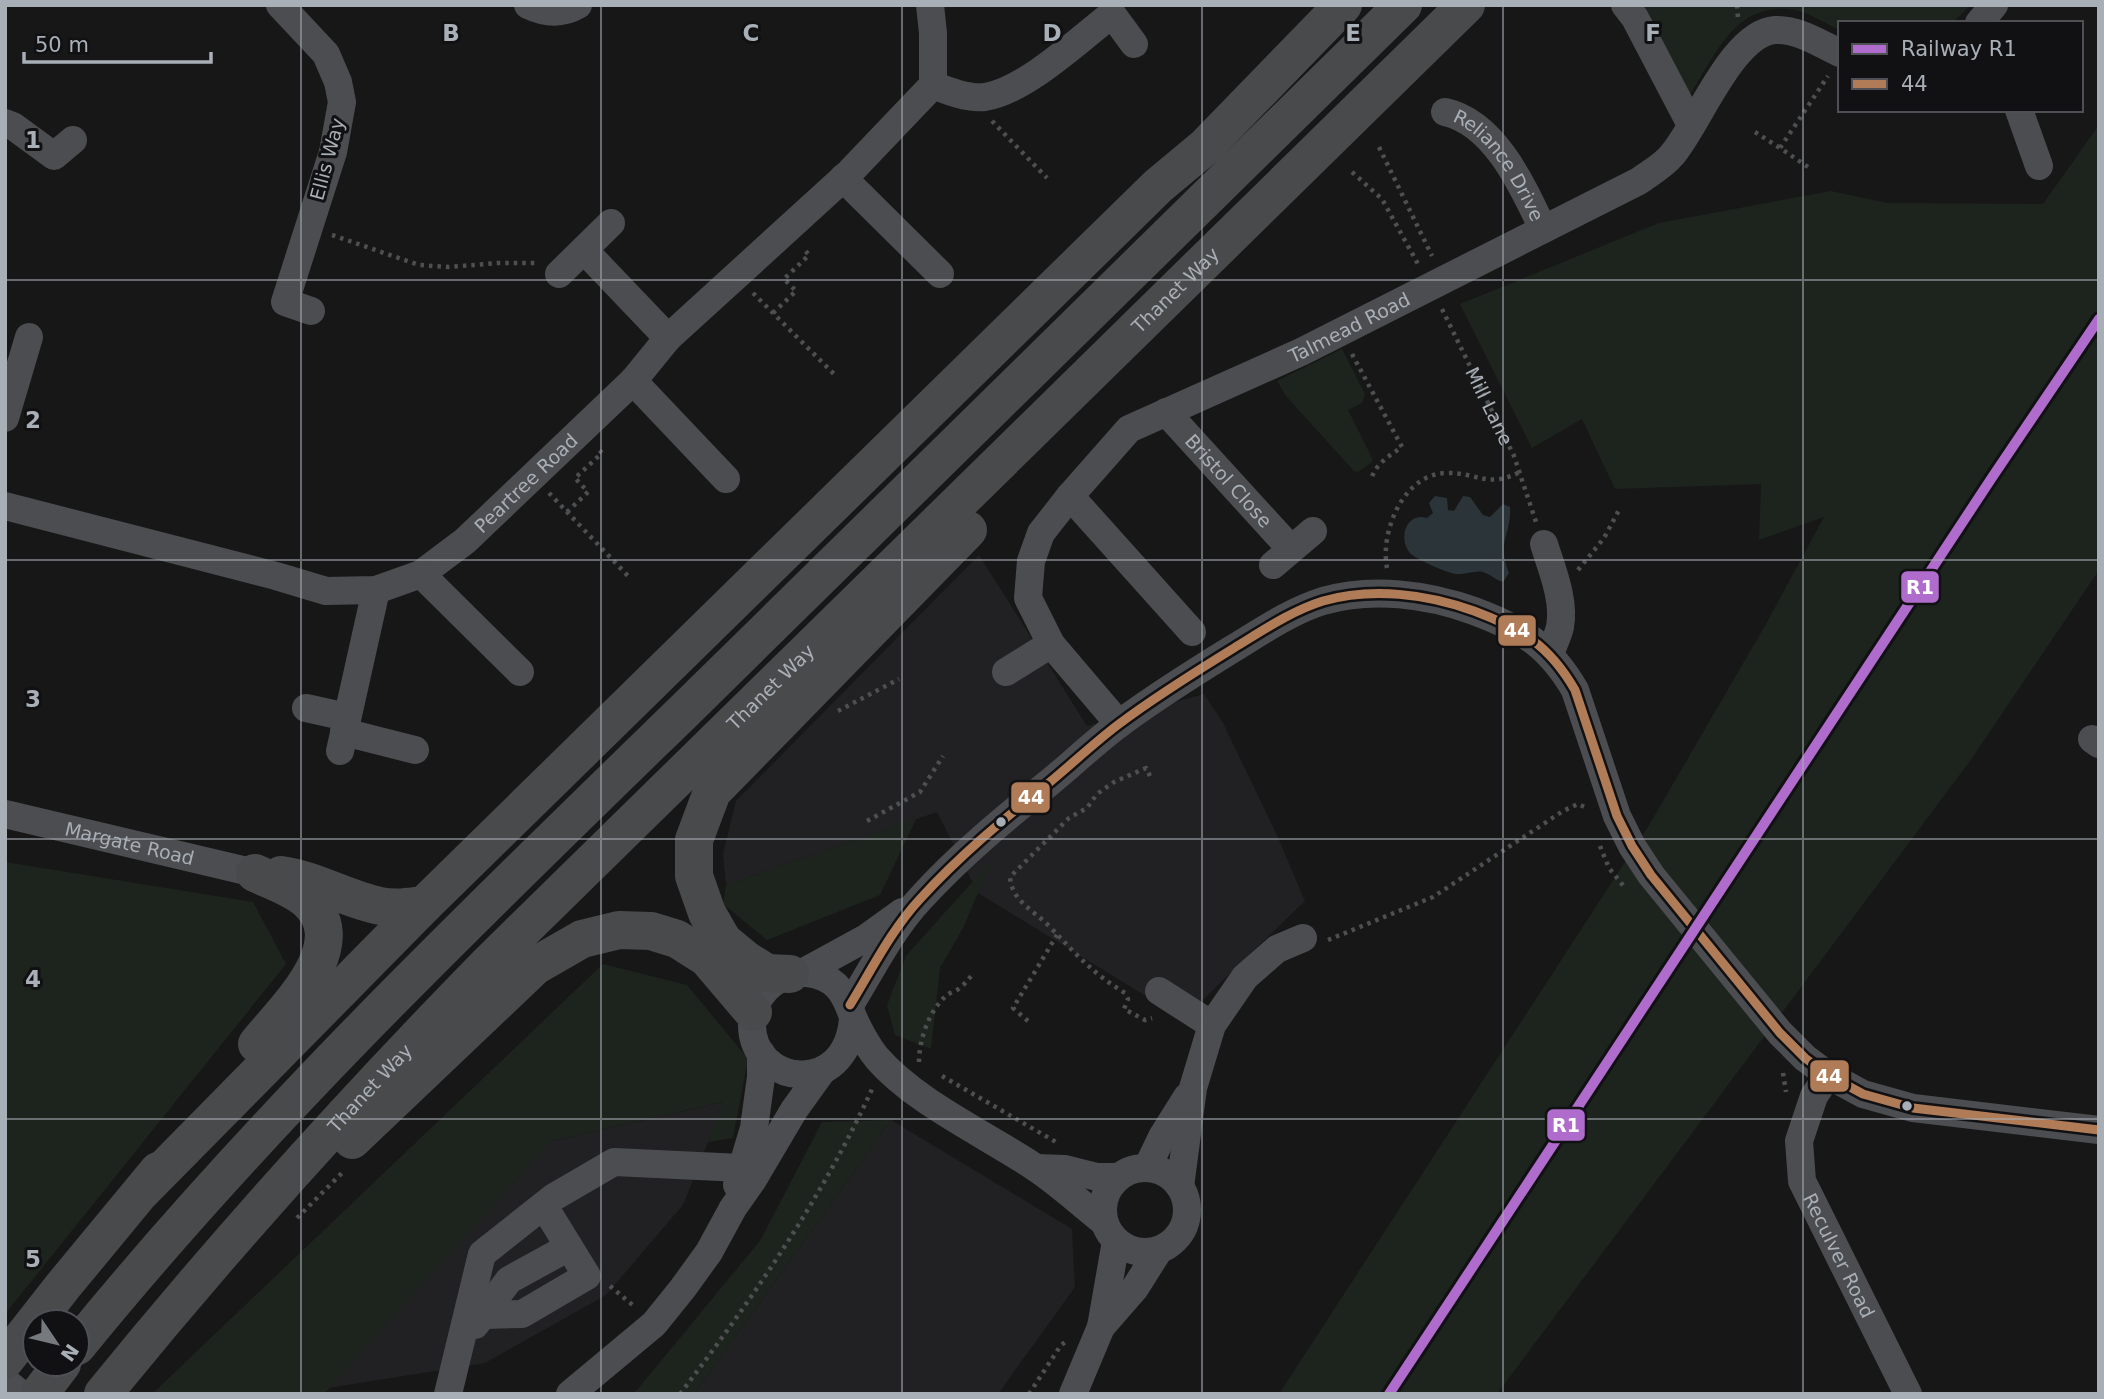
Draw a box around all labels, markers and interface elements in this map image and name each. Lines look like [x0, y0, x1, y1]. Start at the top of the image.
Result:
text: B [442, 20, 460, 46]
text: C [743, 20, 759, 46]
text: D [1042, 20, 1062, 46]
text: E [1345, 20, 1361, 46]
text: F [1645, 20, 1661, 46]
scale bar [24, 21, 212, 65]
legend [1838, 21, 2083, 112]
text: 50 m [35, 33, 89, 57]
text: Railway R1 [1901, 37, 2017, 61]
text: 44 [1901, 72, 1928, 96]
street label: Reliance Drive [1450, 105, 1549, 225]
street label: Ellis Way [305, 115, 349, 203]
text: 1 [25, 127, 41, 153]
street label: Thanet Way [1127, 243, 1223, 338]
street label: Talmead Road [1284, 288, 1414, 368]
street label: Mill Lane [1461, 363, 1518, 449]
text: 2 [25, 407, 41, 433]
street label: Peartree Road [470, 429, 582, 537]
street label: Bristol Close [1181, 430, 1277, 532]
line badge: R1 [1900, 570, 1940, 604]
text: R1 [1906, 576, 1934, 598]
line badge: 44 [1497, 614, 1537, 647]
text: 44 [1504, 619, 1530, 641]
street label: Thanet Way [722, 640, 819, 735]
text: 3 [25, 686, 41, 712]
line badge: 44 [1010, 781, 1051, 814]
text: 44 [1018, 786, 1044, 808]
unlabelled marker [994, 815, 1008, 829]
street label: Margate Road [63, 818, 196, 869]
text: 4 [25, 966, 41, 992]
street label: Thanet Way [323, 1039, 416, 1138]
line badge: 44 [1809, 1059, 1850, 1093]
text: 44 [1816, 1065, 1842, 1087]
unlabelled marker [1900, 1099, 1914, 1113]
line badge: R1 [1546, 1108, 1586, 1142]
text: R1 [1552, 1114, 1580, 1136]
street label: Reculver Road [1799, 1190, 1879, 1321]
text: 5 [25, 1246, 41, 1272]
north arrow [21, 1308, 91, 1378]
text: N [56, 1340, 83, 1366]

